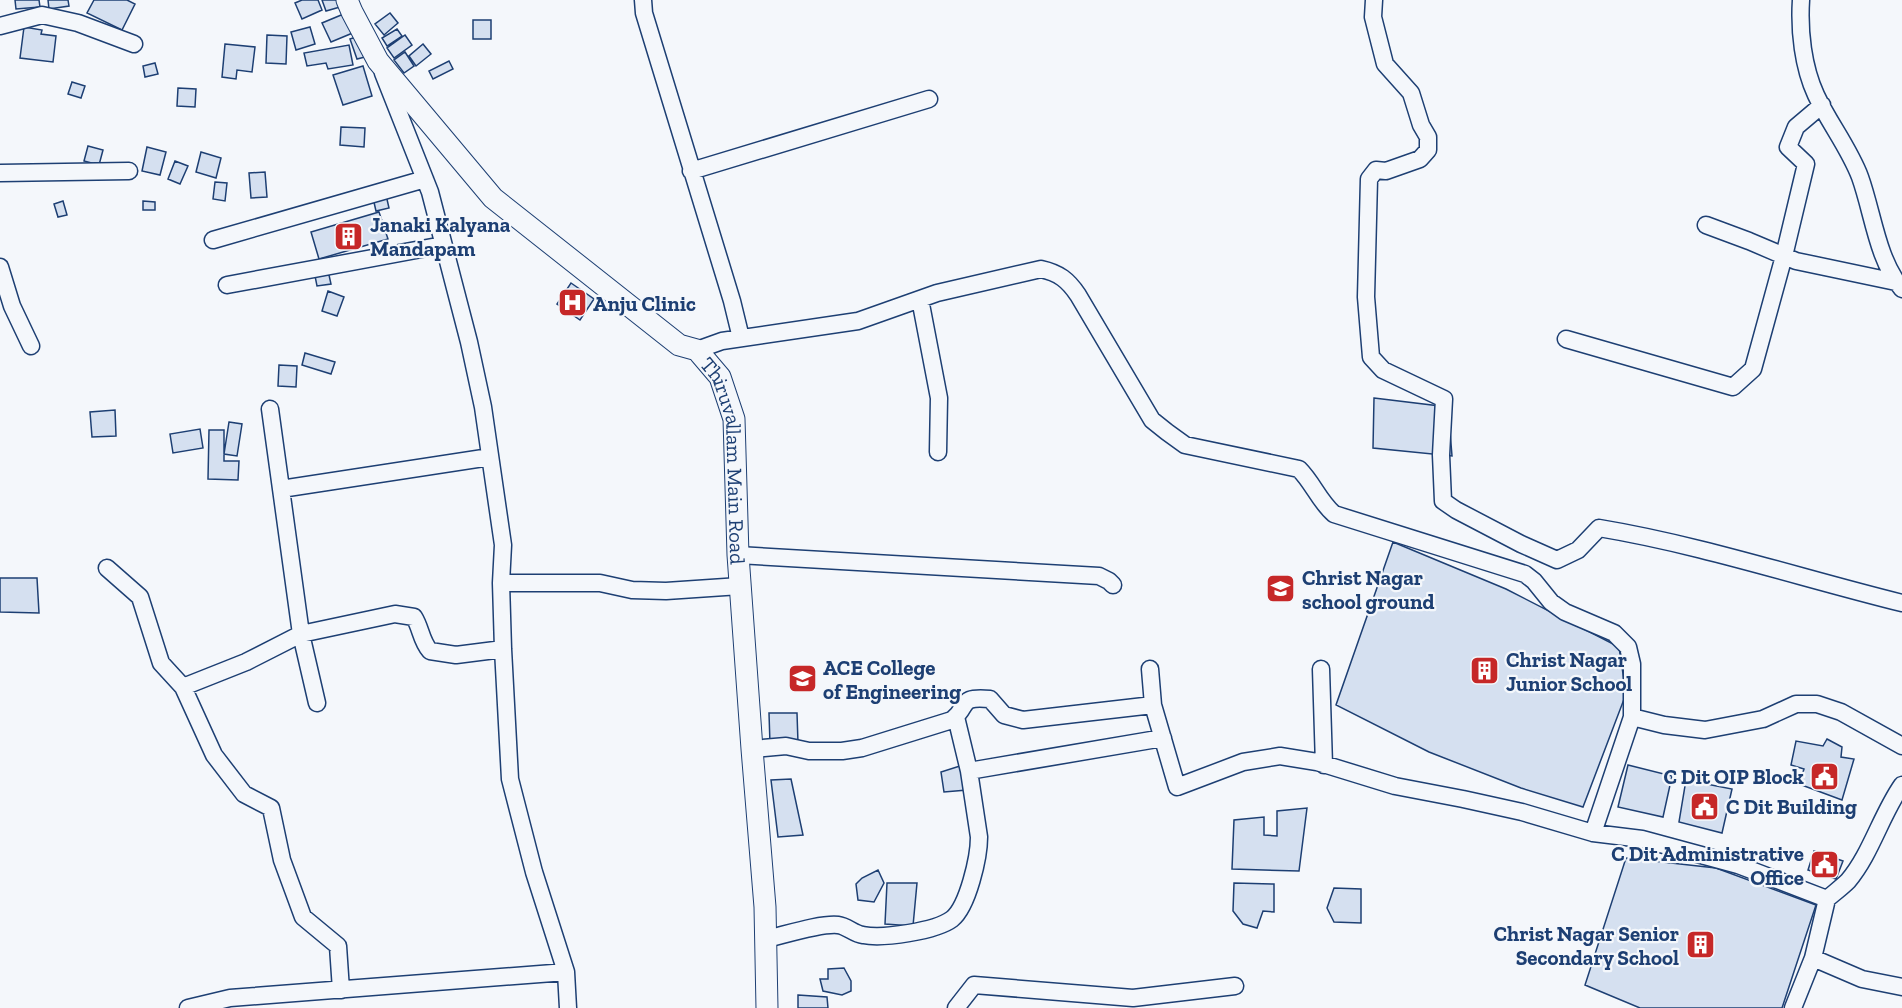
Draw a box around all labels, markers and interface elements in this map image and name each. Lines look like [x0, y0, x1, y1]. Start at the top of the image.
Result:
place label: Janaki Kalyana Mandapam [370, 212, 511, 261]
building icon: Janaki Kalyana Mandapam [333, 220, 365, 252]
hospital icon: Anju Clinic [556, 287, 588, 319]
place label: Anju Clinic [593, 291, 696, 316]
street label: Thiruvallam Main Road [696, 352, 751, 566]
place label: Christ Nagar school ground [1302, 565, 1435, 614]
school or university icon: Christ Nagar school ground [1265, 573, 1297, 605]
place label: Christ Nagar Junior School [1506, 647, 1632, 696]
place label: ACE College of Engineering [823, 655, 961, 704]
building icon: Christ Nagar Junior School [1469, 655, 1501, 687]
school or university icon: ACE College of Engineering [786, 663, 818, 695]
public building icon: C Dit OIP Block [1809, 760, 1841, 792]
place label: C Dit OIP Block [1663, 764, 1804, 789]
public building icon: C Dit Building [1689, 790, 1721, 822]
place label: C Dit Building [1726, 794, 1857, 819]
place label: C Dit Administrative Office [1611, 841, 1804, 890]
public building icon: C Dit Administrative Office [1809, 849, 1841, 881]
place label: Christ Nagar Senior Secondary School [1494, 921, 1679, 970]
building icon: Christ Nagar Senior Secondary School [1684, 929, 1716, 961]

